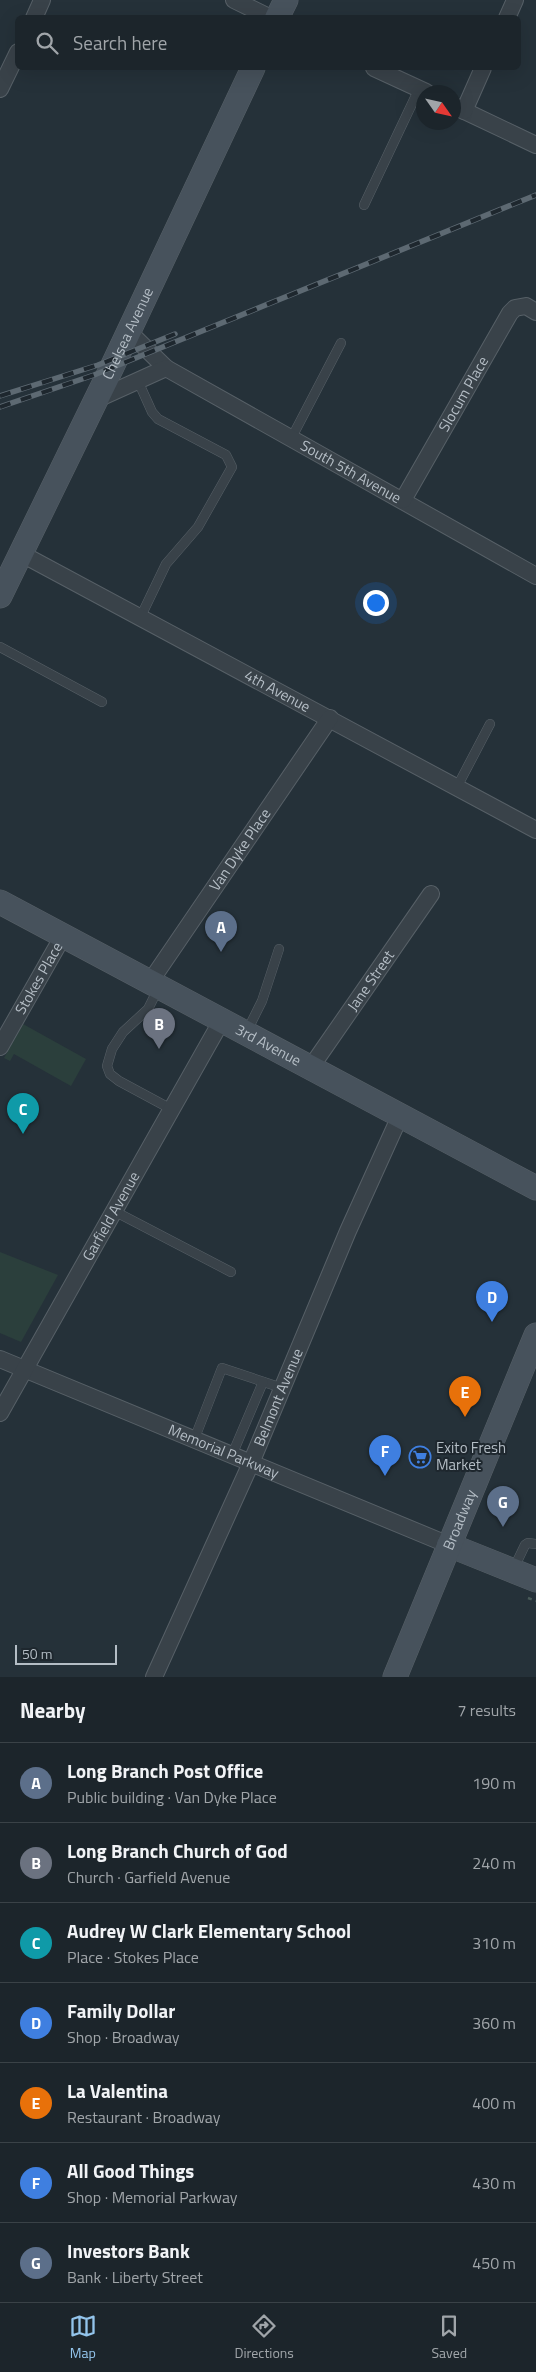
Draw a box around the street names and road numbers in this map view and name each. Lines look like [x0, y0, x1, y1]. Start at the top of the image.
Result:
street label: Chelsea Avenue [96, 283, 159, 383]
street label: Slocum Place [432, 352, 494, 436]
street label: South 5th Avenue [296, 434, 406, 509]
street label: 4th Avenue [240, 664, 315, 718]
street label: Van Dyke Place [203, 803, 276, 896]
street label: Stokes Place [9, 938, 68, 1019]
street label: Jane Street [341, 945, 400, 1016]
street label: 3rd Avenue [231, 1018, 305, 1072]
street label: Garfield Avenue [76, 1167, 145, 1265]
street label: Belmont Avenue [247, 1345, 309, 1450]
street label: Memorial Parkway [165, 1418, 283, 1484]
street label: Broadway [437, 1486, 482, 1553]

